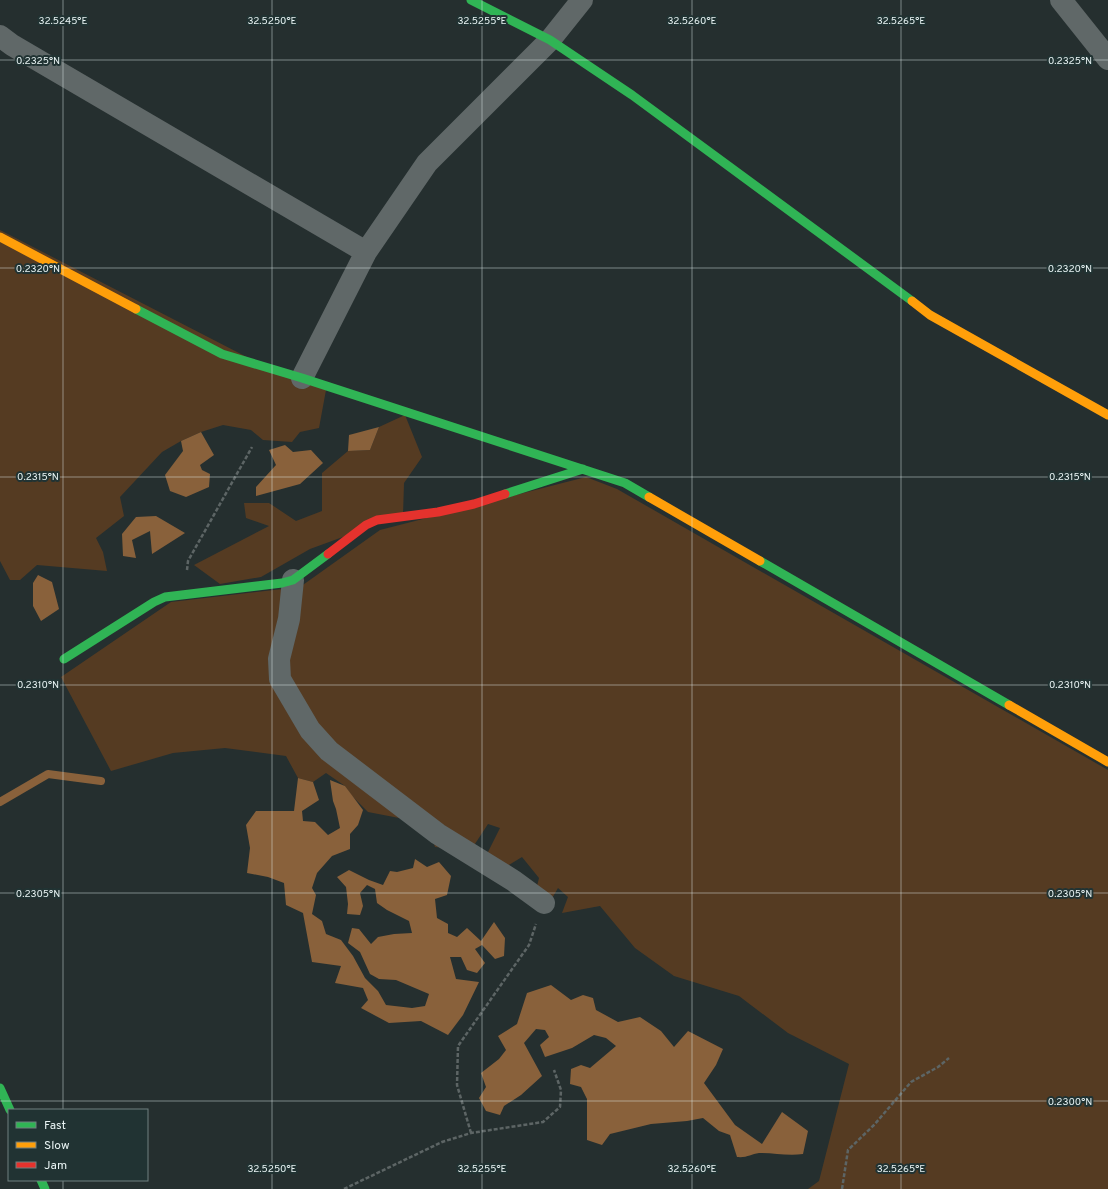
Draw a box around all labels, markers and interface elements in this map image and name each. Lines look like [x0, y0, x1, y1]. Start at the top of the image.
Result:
text: 32.5245°E [39, 15, 87, 28]
text: 32.5250°E [247, 15, 297, 28]
text: 32.5255°E [458, 15, 506, 28]
text: 32.5260°E [668, 15, 716, 28]
text: 32.5265°E [877, 15, 925, 28]
text: 0.2325°N [16, 55, 60, 68]
text: 0.2325°N [1048, 55, 1092, 68]
text: 0.2320°N [16, 263, 60, 276]
text: 0.2320°N [1048, 263, 1092, 276]
text: 0.2315°N [17, 471, 59, 484]
text: 0.2315°N [1049, 471, 1091, 484]
text: 0.2310°N [17, 679, 59, 692]
text: 0.2310°N [1049, 679, 1091, 692]
text: 0.2305°N [16, 888, 60, 901]
text: 0.2305°N [1048, 888, 1092, 901]
text: 0.2300°N [1048, 1096, 1092, 1109]
legend [8, 1109, 148, 1181]
text: Fast [44, 1118, 66, 1134]
text: Slow [44, 1138, 70, 1154]
text: Jam [44, 1158, 67, 1174]
text: 32.5250°E [247, 1163, 297, 1176]
text: 32.5255°E [458, 1163, 506, 1176]
text: 32.5260°E [668, 1163, 716, 1176]
text: 32.5265°E [877, 1163, 925, 1176]

